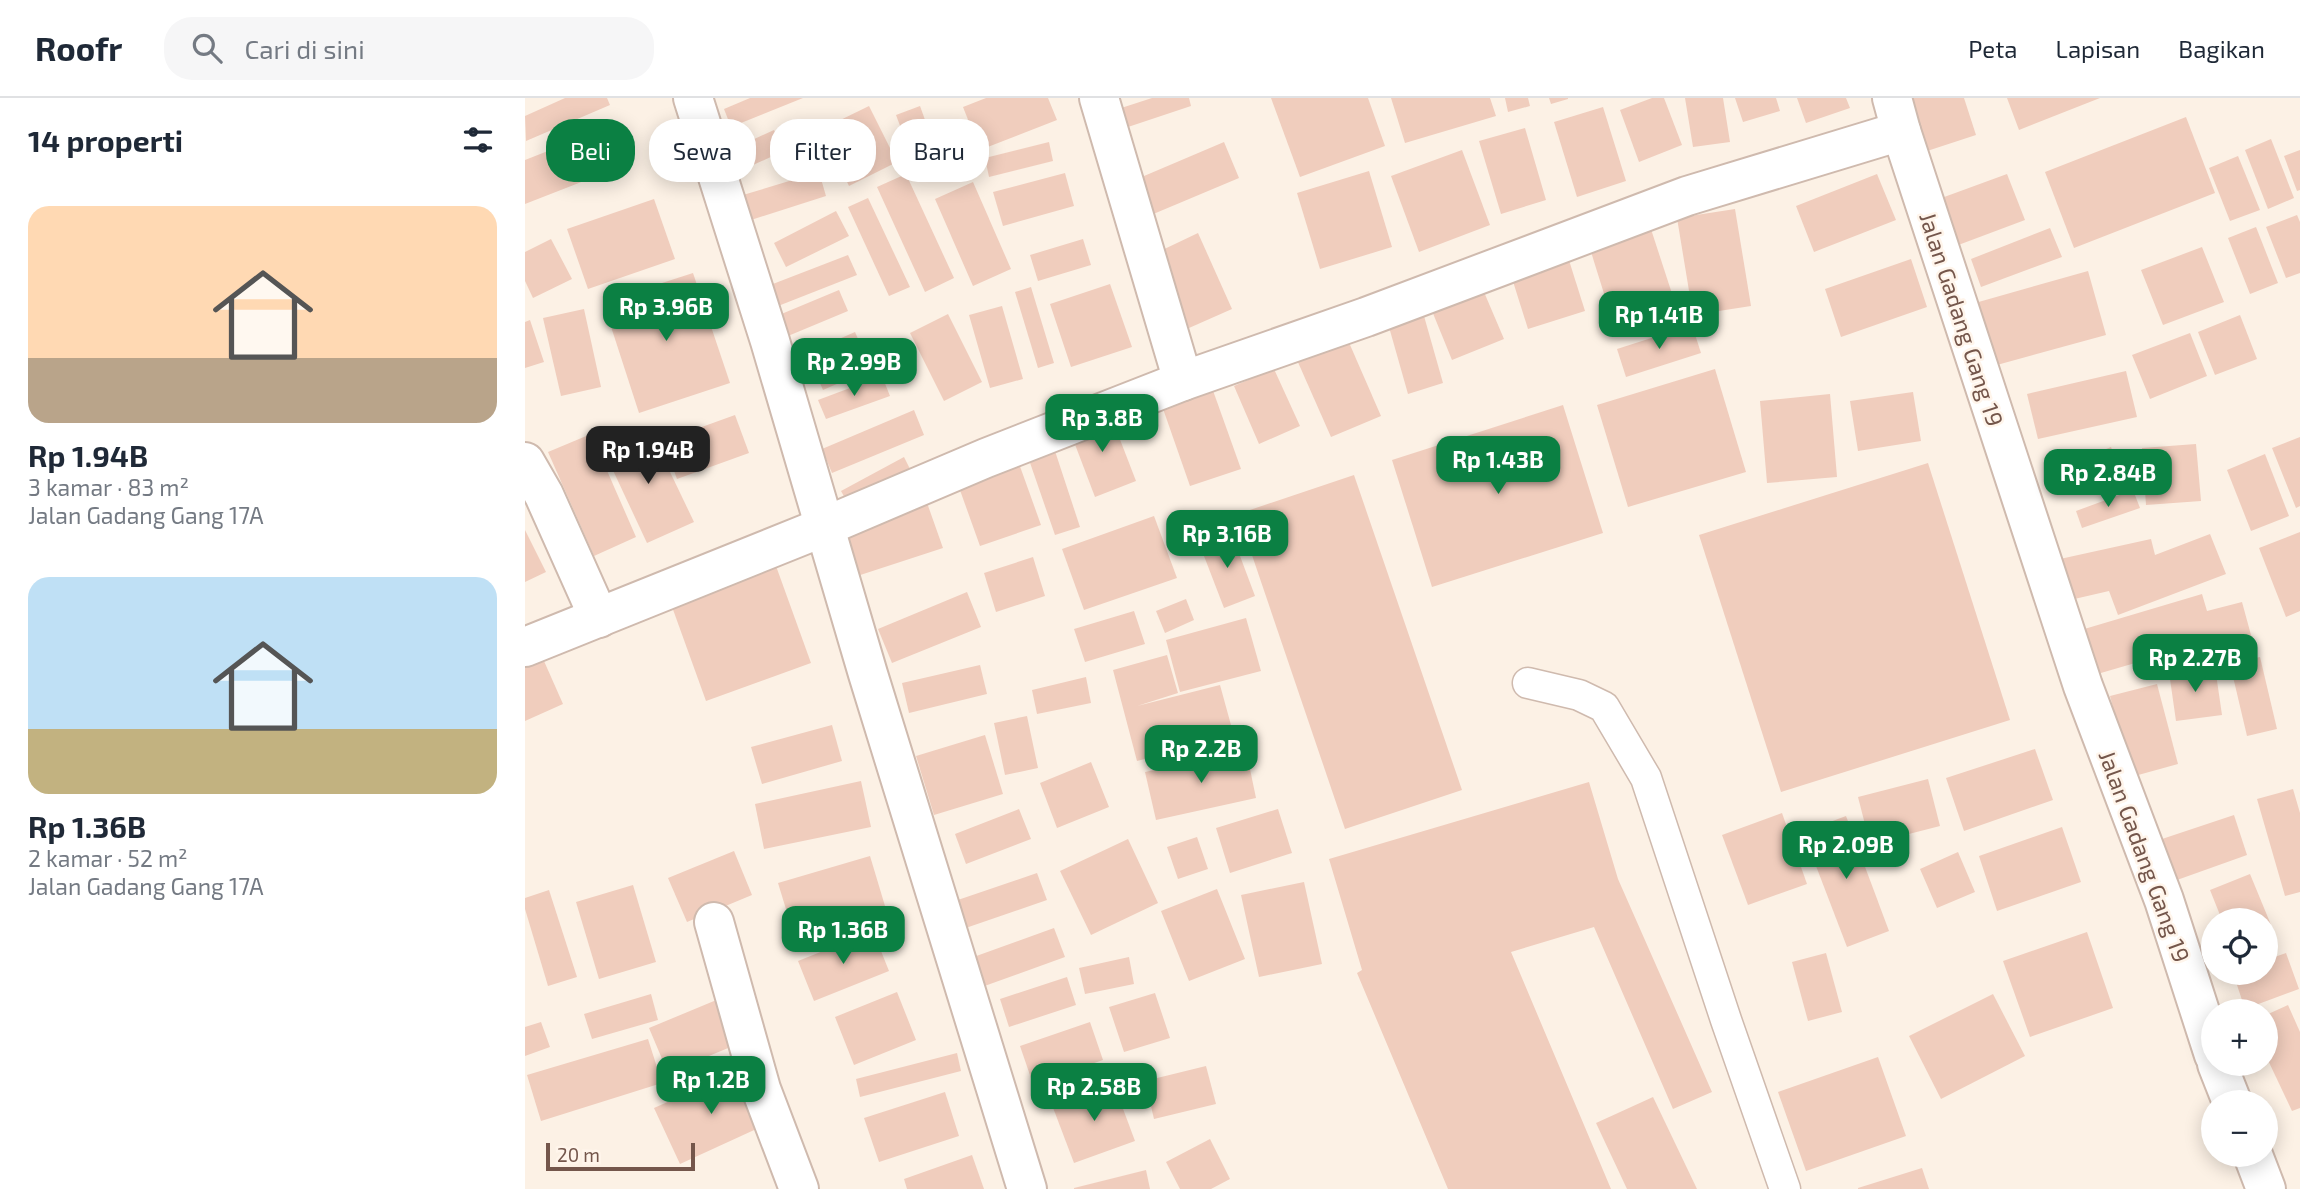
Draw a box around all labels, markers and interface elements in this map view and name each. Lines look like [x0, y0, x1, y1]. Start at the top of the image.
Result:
search box [164, 17, 654, 80]
text: Roofr [35, 28, 122, 68]
icon: search [188, 29, 226, 67]
text: Cari di sini [244, 33, 365, 64]
text: Peta [1968, 34, 2018, 63]
text: Lapisan [2056, 34, 2140, 63]
text: Bagikan [2178, 34, 2265, 63]
chip: Beli [546, 119, 635, 182]
chip: Sewa [649, 119, 756, 182]
chip: Filter [770, 119, 876, 182]
chip: Baru [890, 119, 989, 182]
icon: filters [459, 121, 497, 159]
text: 14 properti [28, 122, 183, 158]
street label: Jalan Gadang Gang 19 [1914, 208, 2010, 430]
icon: home [200, 252, 326, 378]
pin: Rp 3.96B [594, 284, 738, 343]
text: Rp 3.96B [619, 292, 713, 320]
pin: Rp 1.41B [1587, 292, 1731, 351]
text: Rp 1.41B [1615, 300, 1703, 328]
pin: Rp 2.99B [782, 338, 926, 398]
text: Rp 2.99B [807, 347, 901, 375]
pin: Rp 3.8B [1037, 394, 1167, 454]
text: Rp 3.8B [1061, 403, 1143, 431]
pin: Rp 1.94B [576, 426, 720, 486]
text: Rp 1.94B [602, 435, 694, 463]
pin: Rp 1.43B [1426, 436, 1570, 496]
text: Rp 1.94B [28, 437, 148, 473]
text: Rp 1.43B [1452, 445, 1544, 473]
pin: Rp 2.84B [2036, 450, 2180, 509]
text: Rp 2.84B [2060, 458, 2156, 486]
text: 3 kamar · 83 m² [28, 473, 189, 501]
text: Jalan Gadang Gang 17A [28, 501, 263, 529]
pin: Rp 3.16B [1155, 510, 1299, 570]
text: Rp 3.16B [1182, 519, 1272, 547]
icon: home [200, 623, 326, 749]
pin: Rp 2.27B [2123, 634, 2267, 694]
text: Rp 2.27B [2149, 643, 2241, 671]
pin: Rp 2.2B [1136, 726, 1266, 785]
text: Rp 2.2B [1161, 734, 1241, 762]
street label: Jalan Gadang Gang 19 [2094, 746, 2196, 966]
text: Rp 1.36B [28, 808, 146, 844]
pin: Rp 2.09B [1774, 822, 1918, 881]
text: Rp 2.09B [1798, 830, 1894, 858]
text: 2 kamar · 52 m² [28, 844, 188, 872]
text: Jalan Gadang Gang 17A [28, 872, 263, 900]
pin: Rp 1.36B [771, 906, 915, 966]
map controls [2201, 908, 2278, 1167]
button: locate [2201, 908, 2278, 985]
text: Rp 1.36B [798, 915, 888, 943]
button: + [2201, 999, 2278, 1076]
pin: Rp 1.2B [646, 1056, 776, 1116]
pin: Rp 2.58B [1022, 1063, 1166, 1123]
text: Rp 1.2B [672, 1065, 750, 1093]
text: Rp 2.58B [1047, 1072, 1141, 1100]
button: − [2201, 1090, 2278, 1167]
scale bar [546, 1140, 695, 1172]
text: 20 m [557, 1143, 600, 1166]

